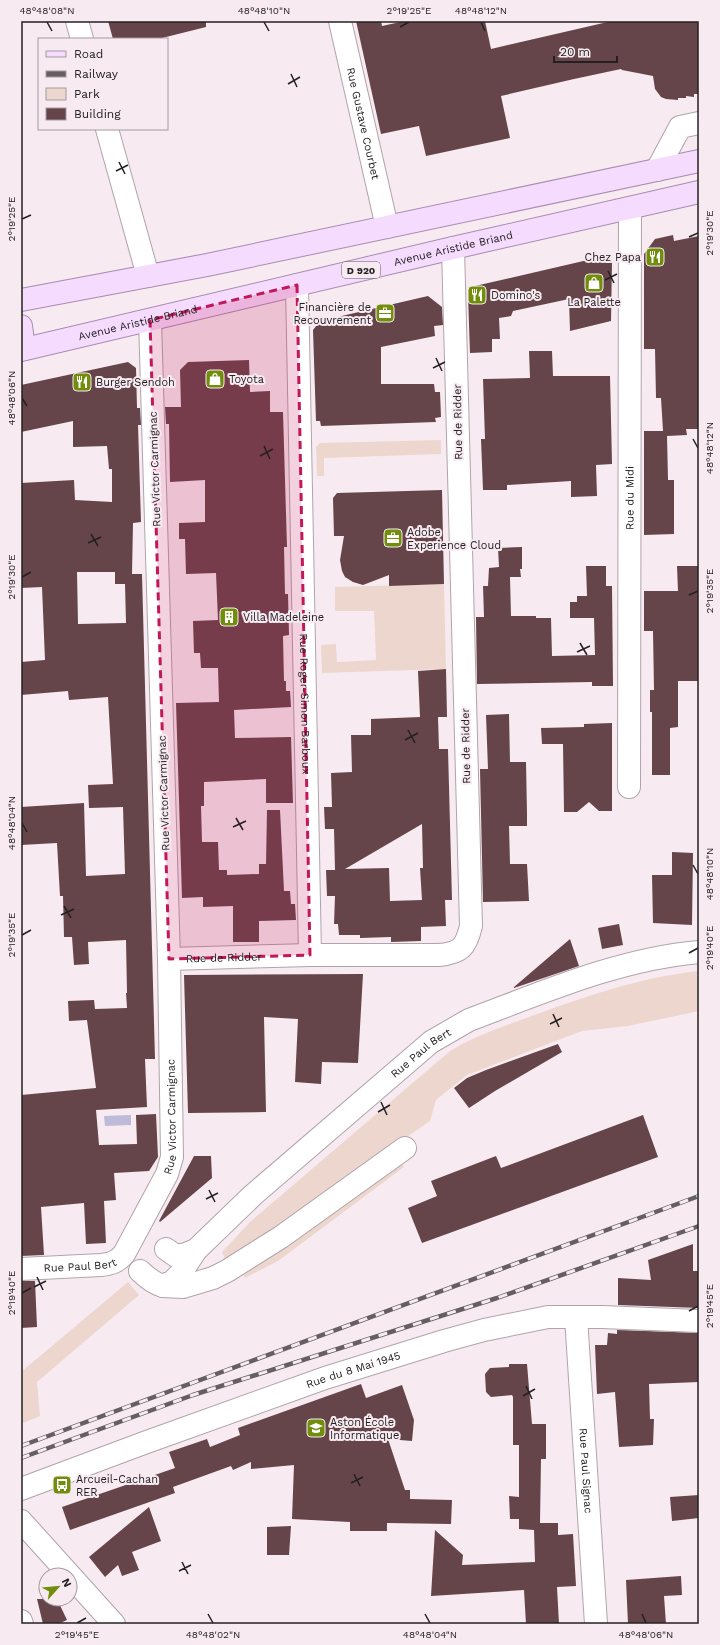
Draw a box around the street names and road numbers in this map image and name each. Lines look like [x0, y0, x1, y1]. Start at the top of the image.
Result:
street label: Rue Gustave Courbet [344, 66, 383, 181]
street label: Avenue Aristide Briand [392, 228, 514, 268]
road number: D 920 [342, 262, 380, 278]
street label: Avenue Aristide Briand [77, 302, 199, 343]
street label: Rue de Ridder [451, 383, 465, 460]
street label: Rue Victor Carmignac [146, 411, 164, 527]
street label: Rue du Midi [623, 466, 636, 530]
street label: Rue Roger-Simon Barboux [297, 633, 313, 775]
street label: Rue de Ridder [459, 707, 473, 784]
street label: Rue Victor Carmignac [155, 735, 173, 851]
street label: Rue de Ridder [186, 950, 263, 965]
street label: Rue Paul Bert [388, 1025, 453, 1080]
street label: Rue Victor Carmignac [161, 1059, 179, 1176]
street label: Rue Paul Bert [43, 1255, 119, 1274]
street label: Rue du 8 Mai 1945 [304, 1348, 402, 1391]
street label: Rue Paul Signac [577, 1428, 595, 1514]

